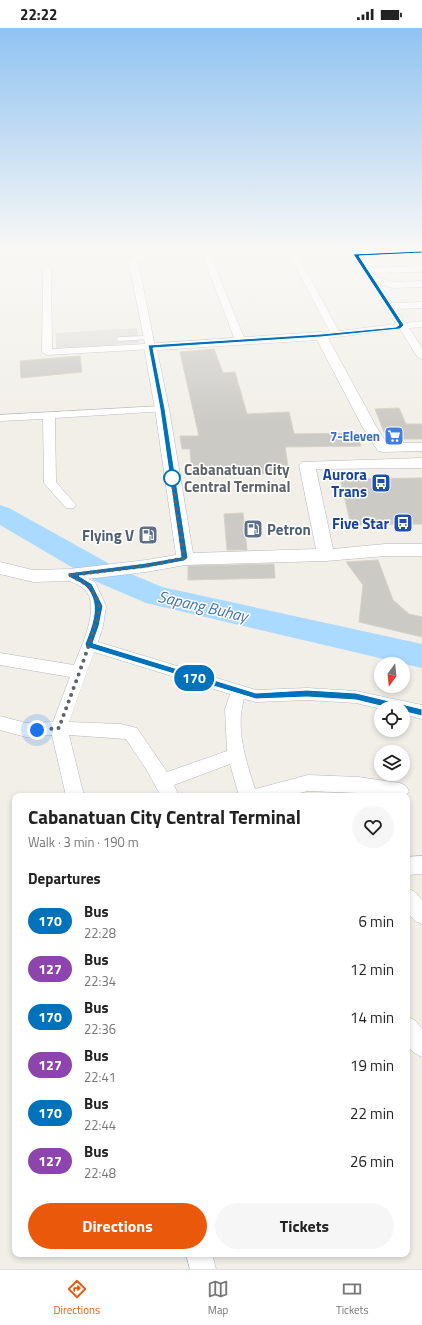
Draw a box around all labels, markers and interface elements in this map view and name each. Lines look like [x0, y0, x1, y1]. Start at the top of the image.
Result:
text: 22:22 [20, 3, 57, 26]
supermarket icon: 7-Eleven [383, 425, 405, 447]
place label: 7-Eleven [330, 426, 380, 446]
place label: Cabanatuan City Central Terminal [184, 458, 291, 498]
place label: Aurora Trans [323, 463, 367, 503]
marker: Cabanatuan City Central Terminal [163, 469, 181, 487]
bus stop icon: Aurora Trans [370, 472, 392, 494]
place label: Five Star [332, 512, 389, 535]
bus stop icon: Five Star [392, 512, 414, 534]
fuel station icon: Petron [242, 518, 264, 540]
place label: Petron [267, 518, 311, 541]
place label: Flying V [82, 524, 134, 547]
fuel station icon: Flying V [137, 524, 159, 546]
water label: Sapang Buhay [156, 584, 252, 628]
north arrow [374, 657, 410, 693]
map controls [374, 657, 410, 781]
line badge: 170 [171, 665, 217, 691]
text: 170 [182, 667, 206, 688]
button: locate [374, 701, 410, 737]
your location [27, 720, 47, 740]
button: layers [374, 745, 410, 781]
text: Cabanatuan City Central Terminal [28, 802, 301, 831]
button: heart [352, 806, 394, 848]
text: Walk · 3 min · 190 m [28, 832, 139, 852]
text: Departures [28, 867, 101, 890]
text: Bus [84, 900, 109, 923]
text: 170 [38, 910, 62, 931]
text: 6 min [358, 910, 394, 933]
text: 22:28 [84, 923, 116, 943]
text: Bus [84, 948, 109, 971]
text: 127 [38, 958, 62, 979]
text: 12 min [350, 958, 394, 981]
text: 22:34 [84, 971, 116, 991]
text: Bus [84, 996, 109, 1019]
text: 170 [38, 1006, 62, 1027]
text: 14 min [350, 1006, 394, 1029]
text: 22:36 [84, 1019, 116, 1039]
text: Bus [84, 1044, 109, 1067]
text: 127 [38, 1054, 62, 1075]
text: 19 min [350, 1054, 394, 1077]
text: 22:41 [84, 1067, 116, 1087]
text: Bus [84, 1092, 109, 1115]
text: 170 [38, 1102, 62, 1123]
text: 22 min [350, 1102, 394, 1125]
text: 22:44 [84, 1115, 116, 1135]
text: Bus [84, 1140, 109, 1163]
text: 127 [38, 1150, 62, 1171]
text: 26 min [350, 1150, 394, 1173]
text: 22:48 [84, 1163, 116, 1183]
button: Directions [28, 1203, 207, 1249]
button: Tickets [215, 1203, 394, 1249]
tab: Directions [53, 1278, 100, 1318]
tab: Map [207, 1278, 229, 1318]
tab: Tickets [336, 1278, 369, 1318]

